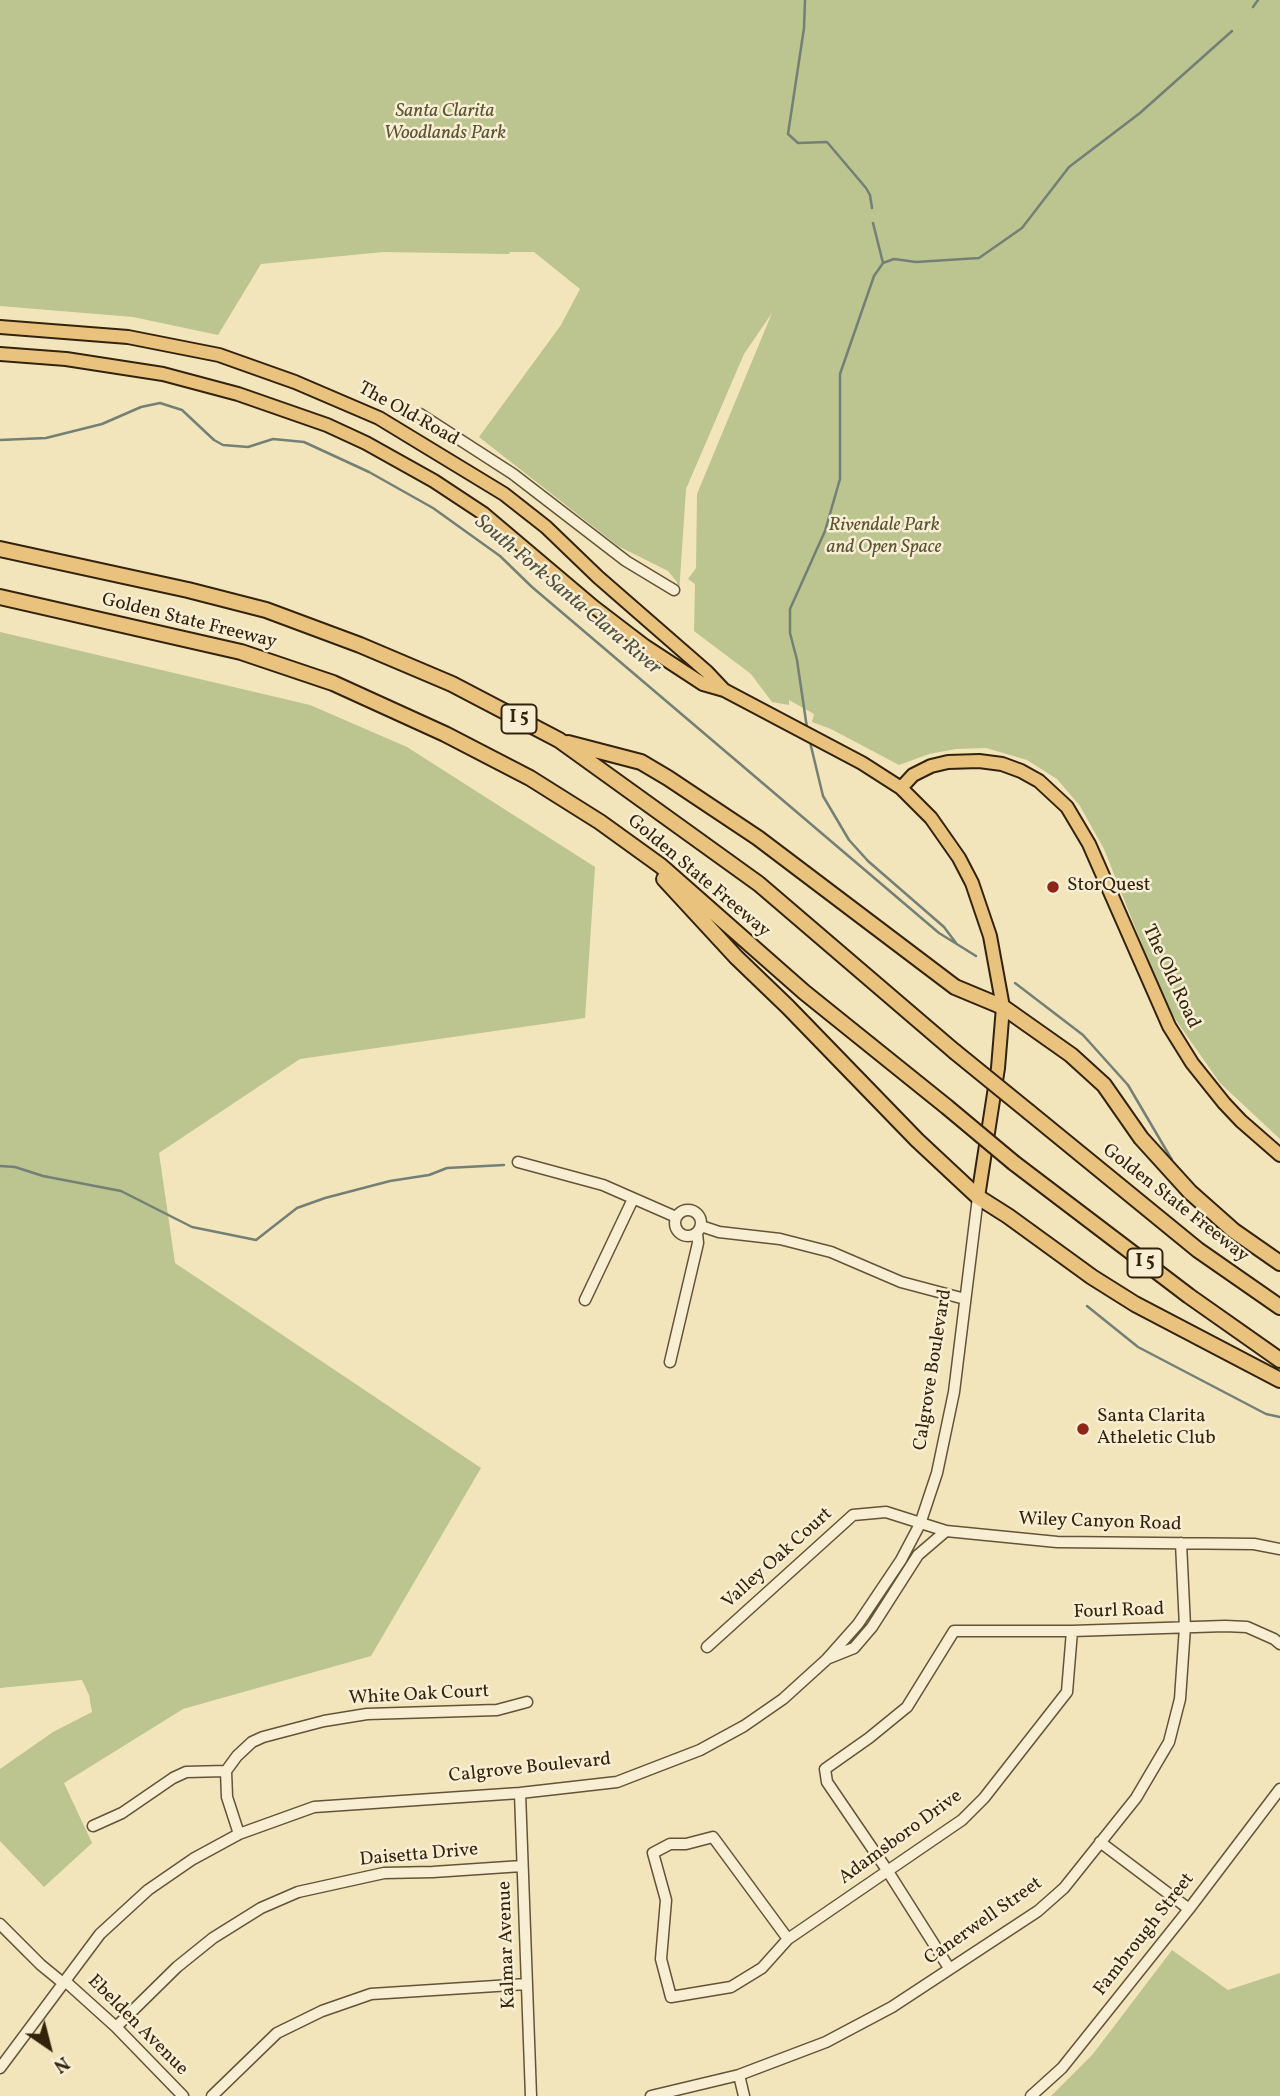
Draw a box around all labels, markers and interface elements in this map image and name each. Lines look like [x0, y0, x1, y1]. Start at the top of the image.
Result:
park label: Santa Clarita Woodlands Park [384, 102, 506, 146]
street label: The Old Road [354, 378, 462, 452]
water label: South Fork Santa Clara River [468, 510, 666, 682]
park label: Rivendale Park and Open Space [826, 516, 942, 560]
street label: Golden State Freeway [99, 589, 279, 655]
road number: I 5 [502, 704, 536, 734]
street label: Golden State Freeway [622, 811, 774, 943]
place label: StorQuest [1067, 876, 1150, 898]
marker: StorQuest [1045, 879, 1061, 895]
street label: The Old Road [1136, 921, 1204, 1033]
street label: Golden State Freeway [1097, 1140, 1253, 1268]
road number: I 5 [1128, 1248, 1162, 1278]
street label: Calgrove Boulevard [910, 1288, 958, 1452]
place label: Santa Clarita Atheletic Club [1097, 1407, 1216, 1451]
marker: Santa Clarita Atheletic Club [1075, 1421, 1091, 1437]
street label: Valley Oak Court [718, 1504, 838, 1614]
street label: Wiley Canyon Road [1018, 1509, 1182, 1537]
street label: Fourl Road [1073, 1599, 1165, 1625]
street label: White Oak Court [348, 1681, 490, 1711]
street label: Calgrove Boulevard [448, 1749, 612, 1789]
street label: Adamsboro Drive [835, 1786, 967, 1890]
street label: Daisetta Drive [359, 1839, 479, 1873]
street label: Fambrough Street [1090, 1869, 1200, 2001]
street label: Canerwell Street [921, 1873, 1047, 1971]
street label: Kalmar Avenue [494, 1881, 522, 2009]
street label: Ebelden Avenue [82, 1971, 192, 2081]
north arrow [14, 2012, 84, 2082]
text: N [48, 2050, 74, 2079]

